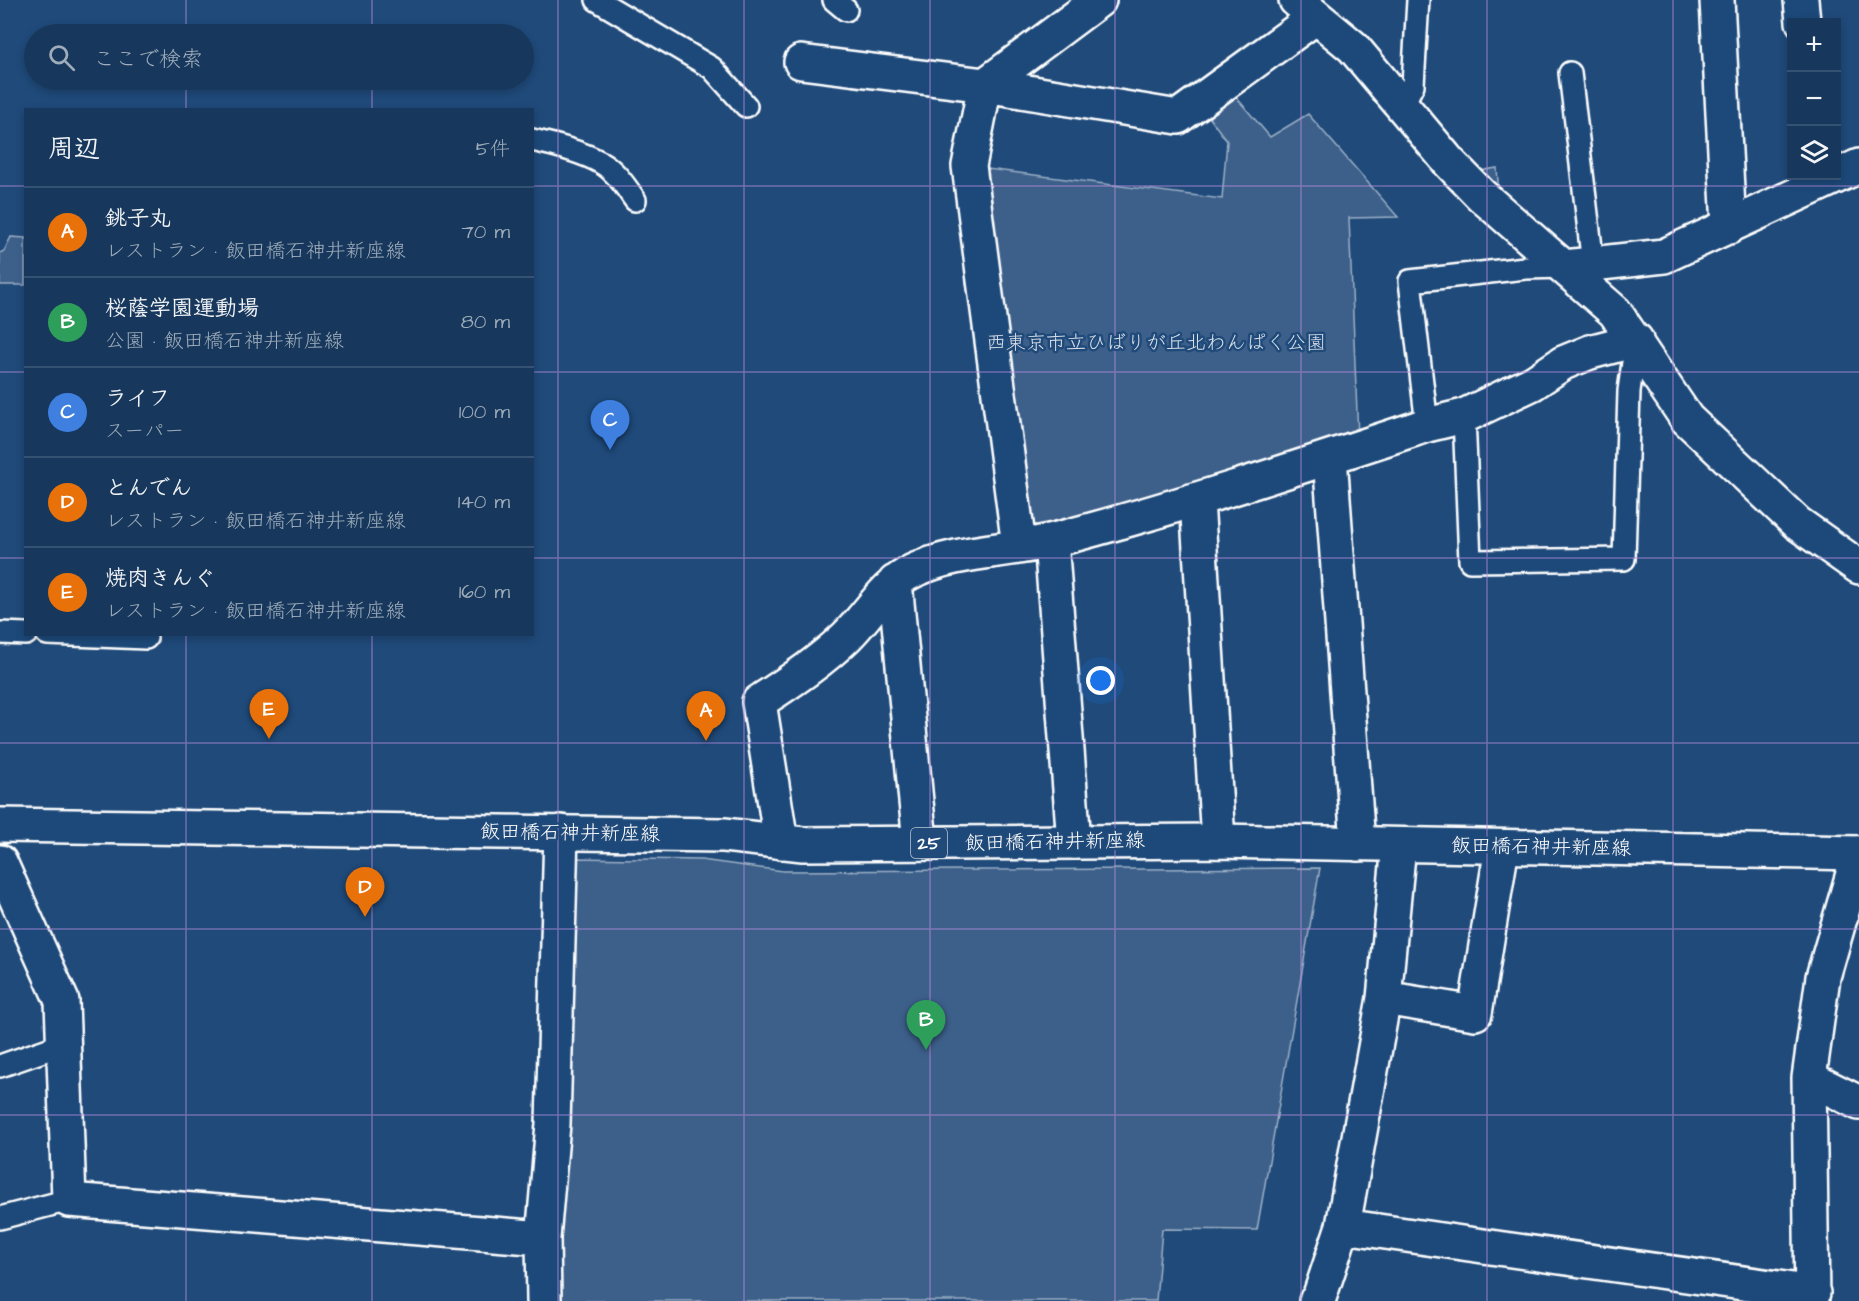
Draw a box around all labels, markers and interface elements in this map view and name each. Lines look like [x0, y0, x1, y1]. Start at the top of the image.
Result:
map controls [1787, 18, 1841, 180]
button: + [1787, 18, 1841, 72]
search box [24, 24, 534, 90]
icon: search [45, 41, 78, 74]
text: ここで検索 [93, 44, 203, 75]
button: − [1787, 72, 1841, 126]
button: layers [1787, 126, 1841, 180]
text: 周辺 [48, 131, 100, 167]
text: 5件 [476, 135, 510, 163]
text: 銚子丸 [105, 203, 171, 234]
text: A [61, 218, 74, 246]
text: 70 m [462, 218, 510, 246]
text: レストラン · 飯田橋石神井新座線 [105, 237, 405, 265]
text: 桜蔭学園運動場 [105, 293, 259, 324]
text: B [60, 308, 75, 336]
text: 80 m [461, 308, 510, 336]
text: 公園 · 飯田橋石神井新座線 [105, 327, 344, 355]
park label: 西東京市立ひばりが丘北わんぱく公園 [986, 329, 1326, 357]
text: ライフ [105, 383, 171, 414]
text: C [60, 398, 75, 426]
text: 100 m [459, 398, 510, 426]
pin: C [590, 400, 630, 450]
text: スーパー [105, 417, 184, 445]
text: とんでん [105, 473, 192, 504]
text: D [61, 488, 74, 516]
text: 140 m [458, 488, 510, 516]
text: レストラン · 飯田橋石神井新座線 [105, 507, 405, 535]
text: 焼肉きんぐ [105, 563, 215, 594]
text: E [62, 578, 73, 606]
text: 160 m [459, 578, 510, 606]
text: レストラン · 飯田橋石神井新座線 [105, 597, 405, 625]
your location [1086, 666, 1115, 695]
pin: E [250, 690, 288, 739]
pin: A [686, 692, 726, 741]
street label: 飯田橋石神井新座線 [480, 817, 660, 849]
street label: 飯田橋石神井新座線 [965, 826, 1145, 858]
road number: 25 [911, 828, 947, 858]
street label: 飯田橋石神井新座線 [1451, 831, 1631, 863]
pin: D [346, 868, 385, 917]
pin: B [906, 1000, 946, 1050]

